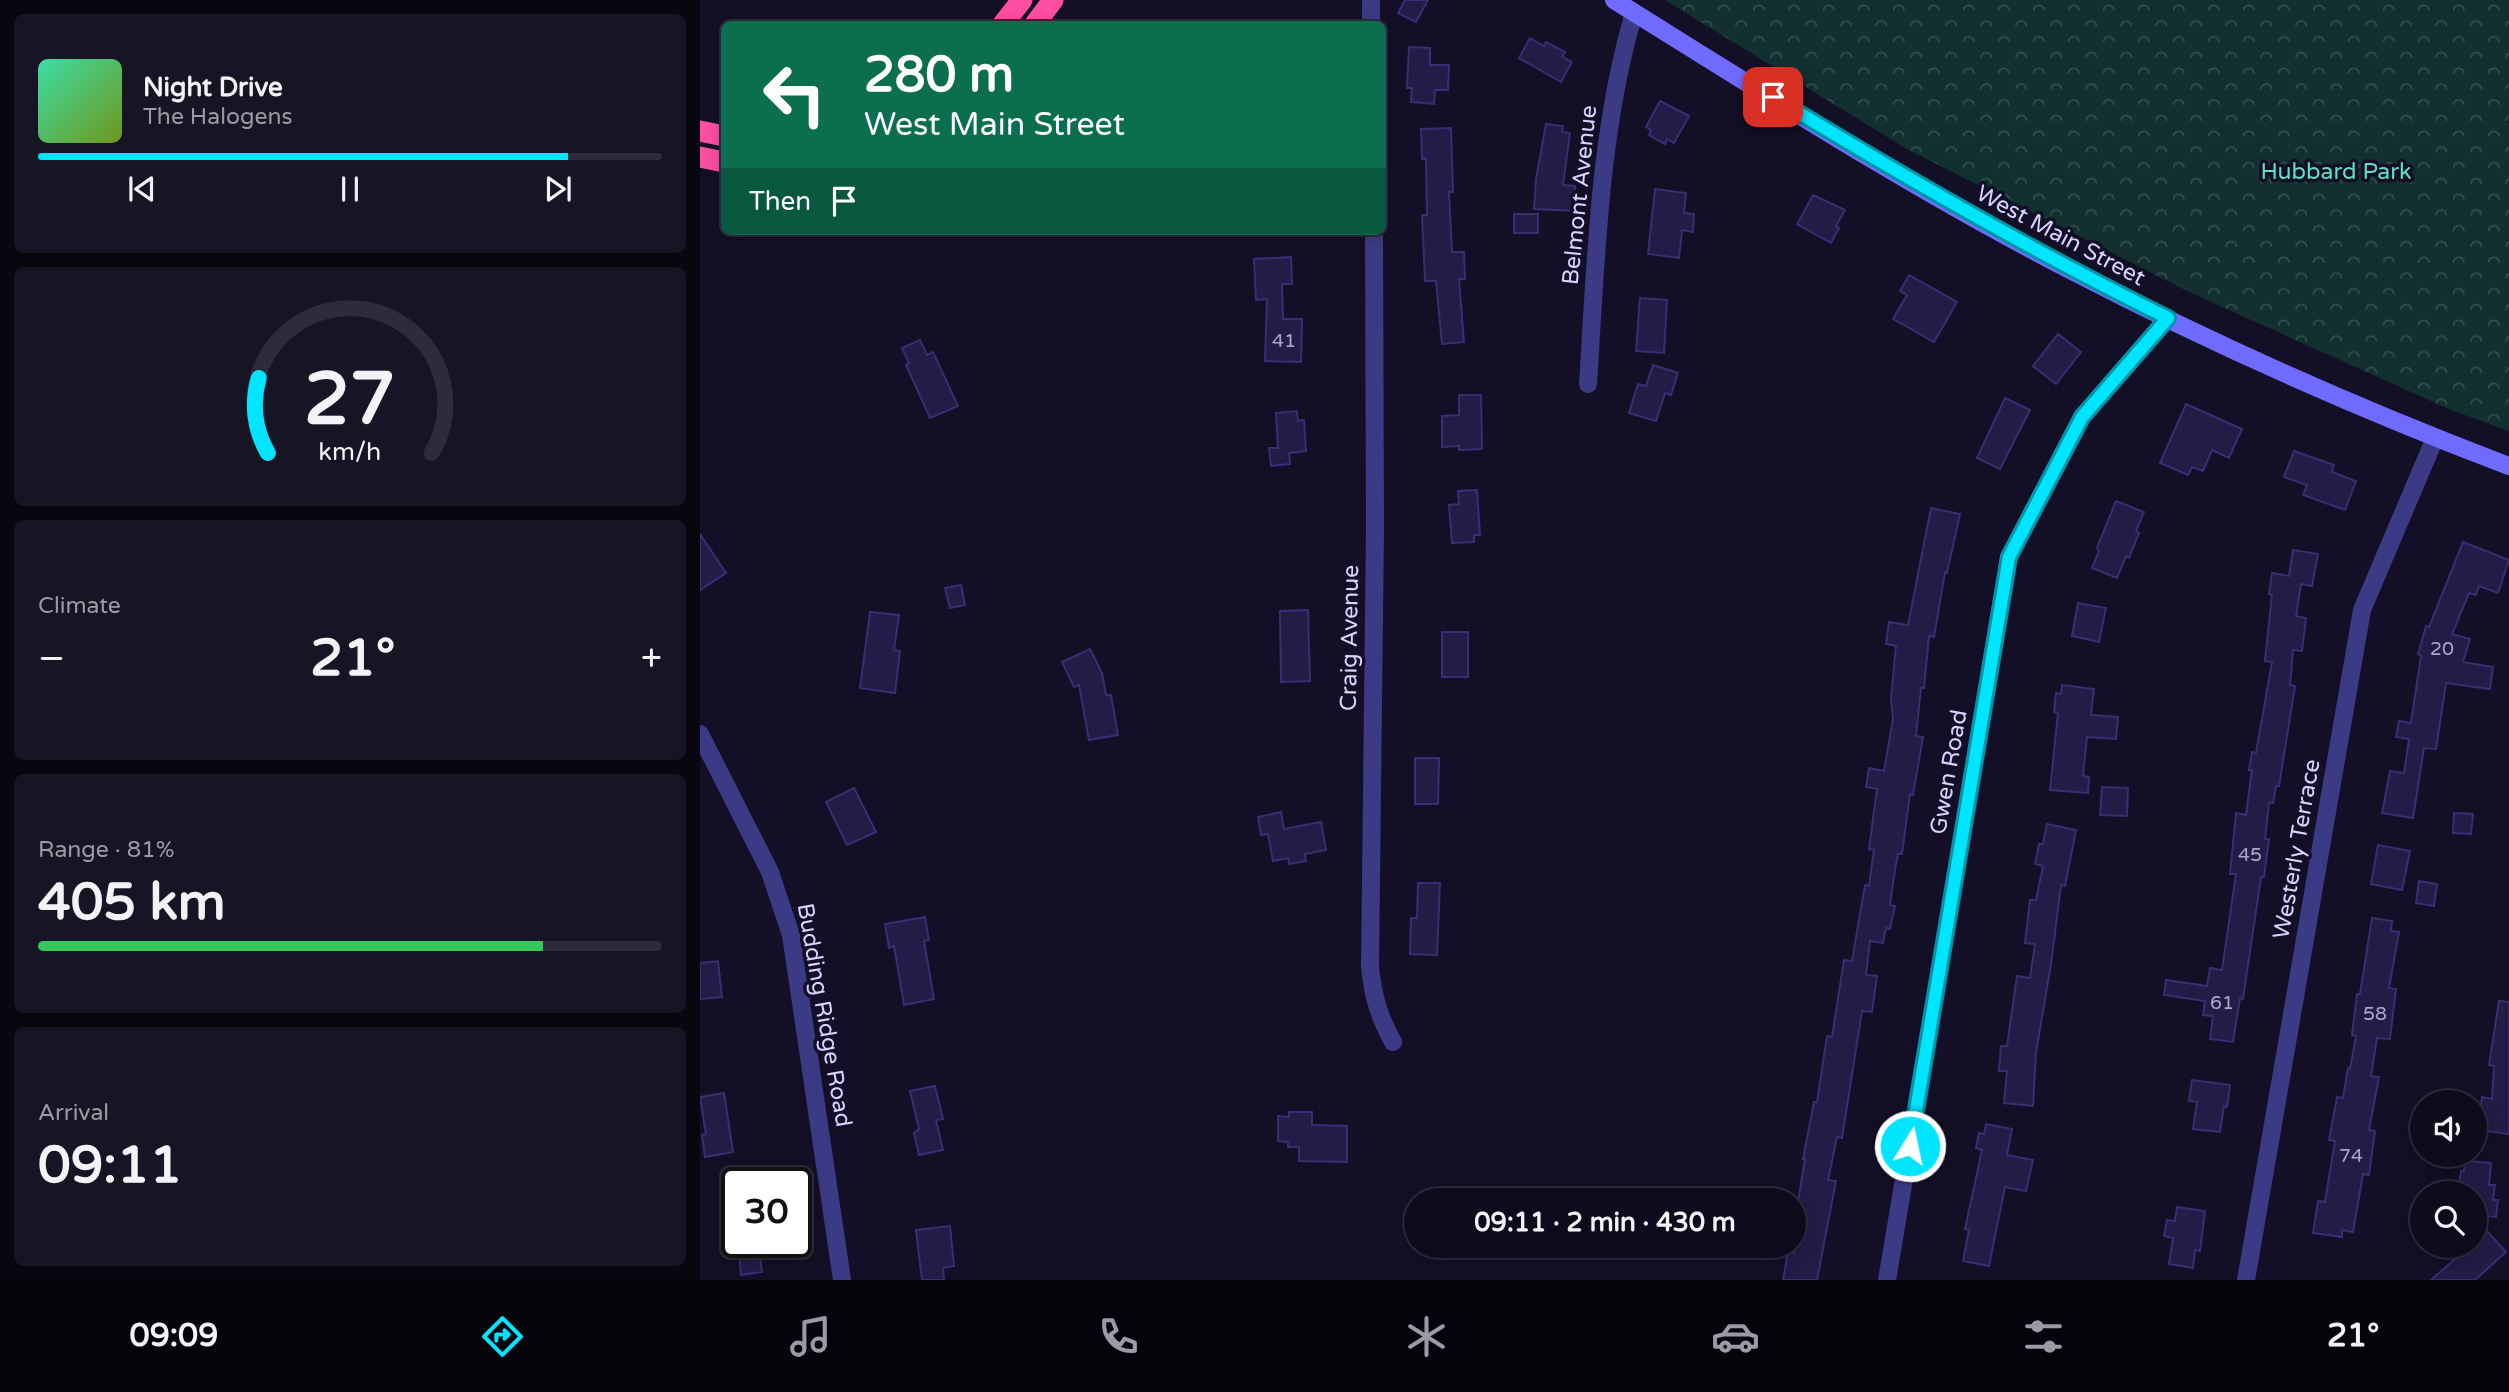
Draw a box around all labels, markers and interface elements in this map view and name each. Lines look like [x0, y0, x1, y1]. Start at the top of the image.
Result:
text: 280 m [864, 46, 1014, 105]
icon: left [749, 49, 840, 140]
pin [1743, 67, 1803, 127]
text: Night Drive [143, 72, 283, 103]
icon: arrive [1754, 78, 1792, 116]
text: The Halogens [143, 103, 292, 131]
street label: Belmont Avenue [1557, 104, 1603, 286]
text: West Main Street [864, 106, 1125, 144]
park label: Hubbard Park [2260, 158, 2412, 186]
icon: previous [123, 170, 161, 208]
icon: pause [331, 170, 369, 208]
icon: next [539, 170, 577, 208]
street label: West Main Street [1971, 179, 2150, 292]
icon: arrive [825, 182, 863, 220]
text: Then [749, 186, 811, 217]
house number: 41 [1272, 330, 1296, 352]
text: 27 [304, 356, 396, 444]
text: km/h [319, 437, 381, 467]
street label: Craig Avenue [1335, 565, 1365, 711]
text: Climate [38, 592, 121, 620]
text: 21° [310, 627, 395, 690]
text: − [38, 636, 65, 682]
text: + [641, 636, 662, 682]
house number: 20 [2430, 638, 2454, 660]
street label: Gwen Road [1924, 708, 1974, 837]
street label: Westerly Terrace [2267, 757, 2327, 941]
text: Range · 81% [38, 836, 174, 864]
house number: 45 [2238, 844, 2262, 866]
text: 405 km [38, 871, 226, 934]
street label: Budding Ridge Road [791, 901, 858, 1129]
house number: 61 [2210, 992, 2234, 1014]
house number: 58 [2363, 1003, 2387, 1025]
map controls [2410, 1090, 2487, 1258]
button: sound [2410, 1090, 2487, 1167]
text: Arrival [38, 1099, 109, 1127]
position arrow [1873, 1109, 1947, 1183]
text: 09:11 [38, 1134, 182, 1197]
house number: 74 [2339, 1145, 2363, 1167]
speed limit sign: 30 [721, 1167, 812, 1258]
button: search [2410, 1181, 2487, 1258]
text: 09:11 · 2 min · 430 m [1474, 1207, 1736, 1238]
icon: directions [478, 1312, 527, 1361]
icon: music [786, 1312, 835, 1361]
icon: phone [1094, 1312, 1143, 1361]
icon: climate [1402, 1312, 1451, 1361]
icon: car [1711, 1312, 1760, 1361]
icon: filters [2019, 1312, 2068, 1361]
text: 09:09 [130, 1317, 218, 1355]
text: 21° [2327, 1317, 2379, 1355]

